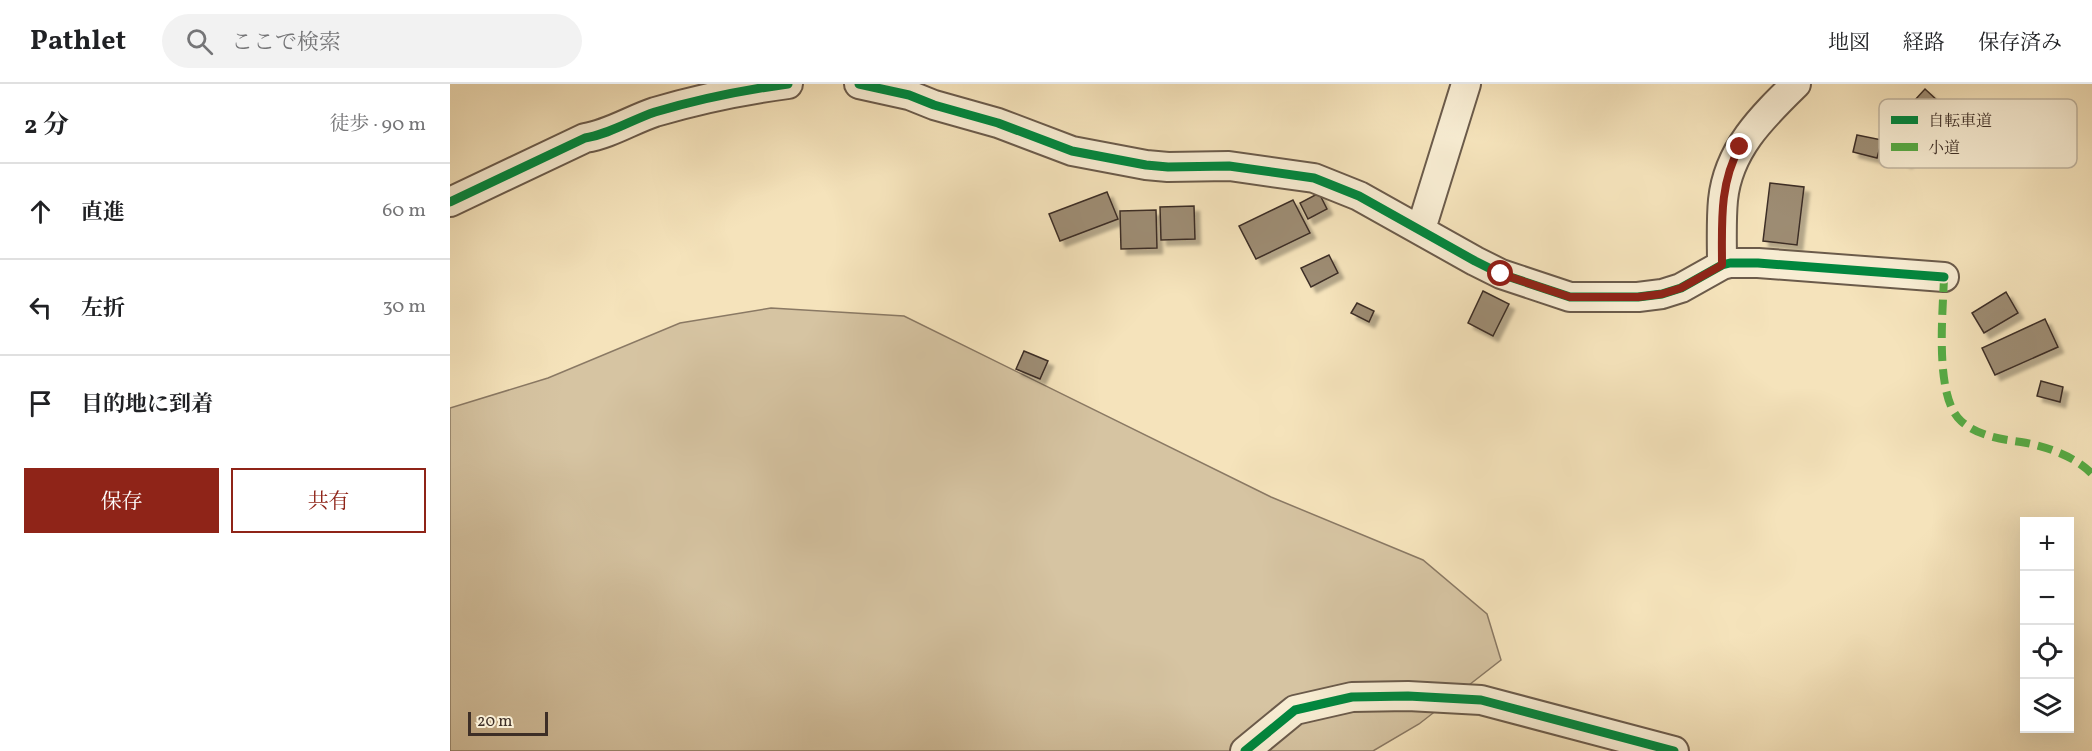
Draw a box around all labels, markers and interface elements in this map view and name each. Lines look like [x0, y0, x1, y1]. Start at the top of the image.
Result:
search box [162, 14, 582, 68]
text: Pathlet [30, 22, 126, 61]
icon: search [183, 25, 216, 58]
text: ここで検索 [231, 28, 341, 59]
text: 地図 [1828, 29, 1870, 58]
text: 経路 [1903, 29, 1945, 58]
text: 保存済み [1978, 29, 2062, 58]
legend [1879, 99, 2077, 168]
text: 2 分 [24, 108, 69, 144]
text: 徒歩 · 90 m [330, 111, 426, 139]
text: 自転車道 [1928, 111, 1992, 133]
route end [1726, 133, 1752, 159]
text: 小道 [1928, 138, 1960, 160]
icon: ahead [24, 195, 57, 228]
text: 60 m [382, 197, 426, 225]
text: 直進 [81, 198, 125, 229]
route start [1487, 260, 1513, 286]
icon: left [24, 291, 57, 324]
text: 30 m [382, 293, 426, 321]
text: 左折 [81, 294, 125, 325]
icon: arrive [24, 387, 57, 420]
text: 目的地に到着 [81, 390, 213, 421]
button: 保存 [24, 468, 219, 533]
button: 共有 [231, 468, 426, 533]
map controls [2020, 517, 2074, 733]
button: + [2020, 517, 2074, 571]
button: − [2020, 571, 2074, 625]
button: locate [2020, 625, 2074, 679]
button: layers [2020, 679, 2074, 733]
scale bar [468, 709, 548, 736]
text: 20 m [477, 711, 512, 733]

